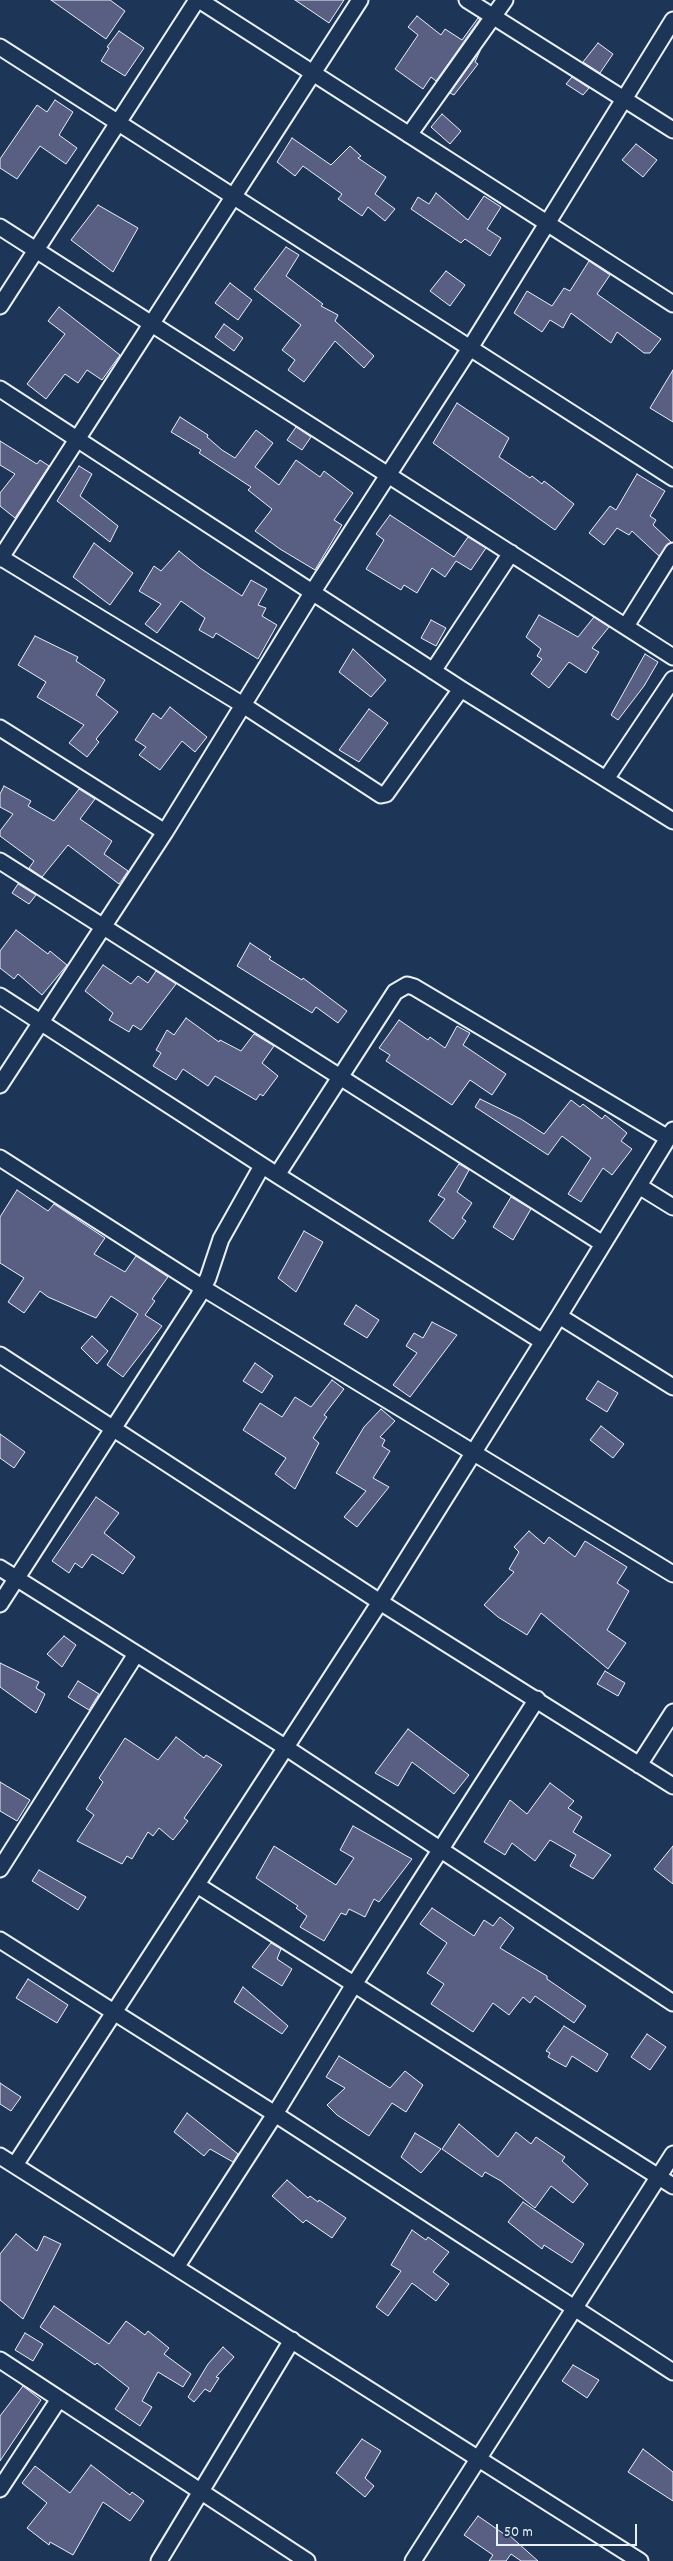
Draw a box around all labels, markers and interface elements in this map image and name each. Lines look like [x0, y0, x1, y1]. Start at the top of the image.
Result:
scale bar [498, 2514, 639, 2546]
text: 50 m [504, 2522, 533, 2544]

